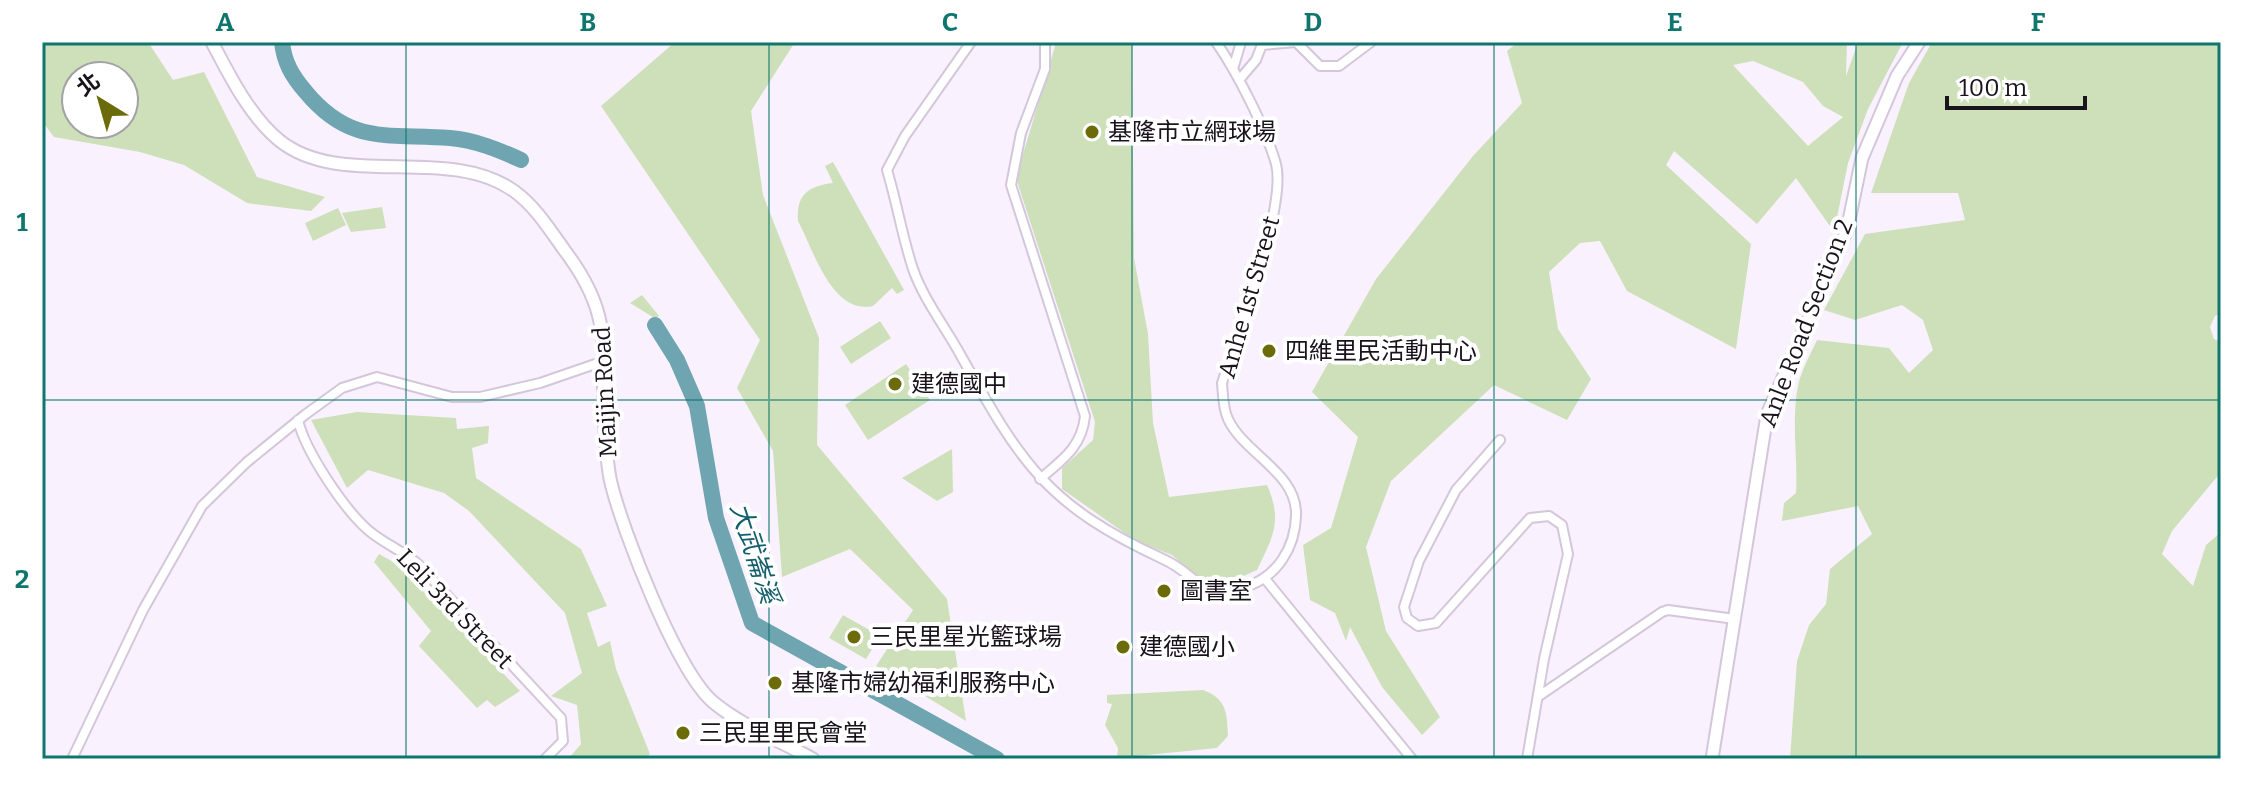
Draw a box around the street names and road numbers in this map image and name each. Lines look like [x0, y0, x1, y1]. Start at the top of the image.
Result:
street label: Anhe 1st Street [1213, 213, 1286, 381]
street label: Anle Road Section 2 [1754, 215, 1858, 431]
street label: Maijin Road [588, 326, 622, 458]
street label: Leli 3rd Street [391, 544, 519, 675]

